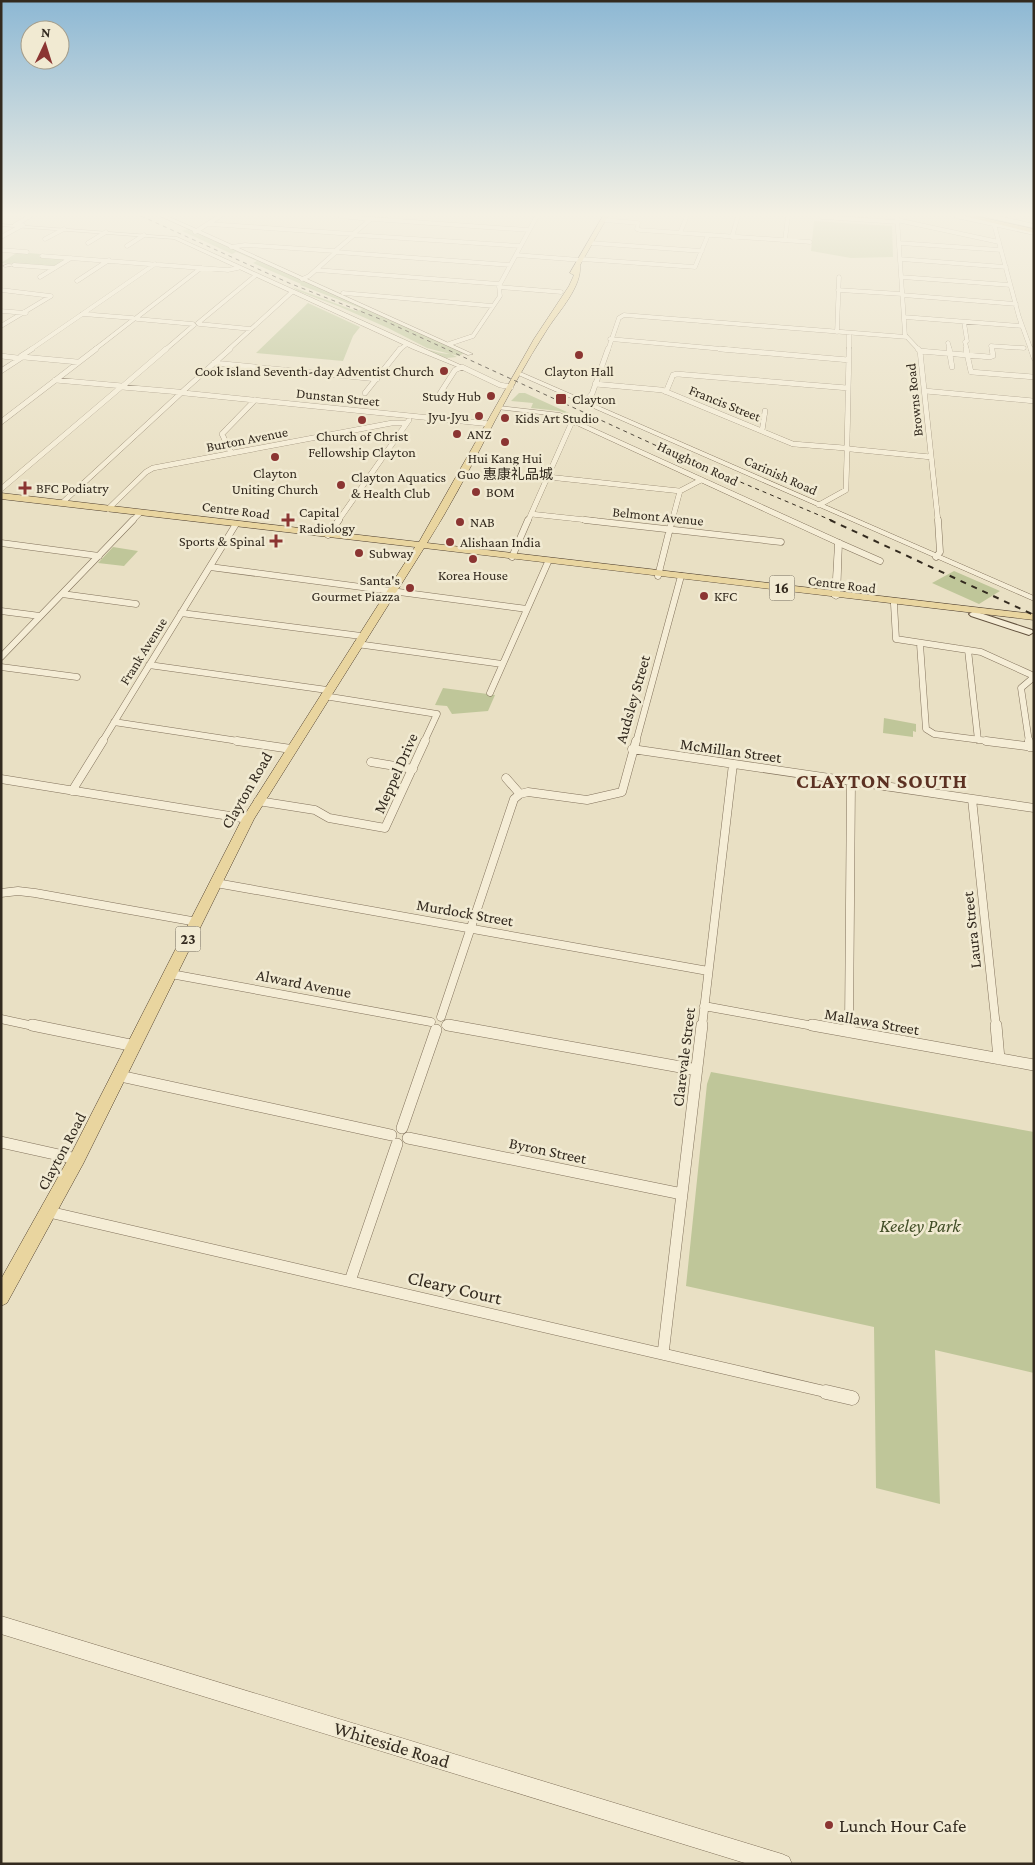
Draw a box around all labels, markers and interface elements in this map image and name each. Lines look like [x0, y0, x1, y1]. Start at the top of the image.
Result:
north arrow [20, 20, 70, 70]
text: N [41, 24, 52, 40]
marker: Clayton Hall [573, 349, 585, 361]
street label: Browns Road [902, 362, 926, 437]
place label: Cook Island Seventh-day Adventist Church [195, 363, 434, 379]
place label: Clayton Hall [544, 363, 614, 379]
marker: Cook Island Seventh-day Adventist Church [438, 365, 450, 377]
street label: Francis Street [687, 381, 764, 425]
street label: Dunstan Street [296, 385, 381, 409]
place label: Study Hub [422, 388, 481, 404]
marker: Study Hub [485, 390, 497, 402]
place label: Clayton [572, 391, 616, 407]
marker: Clayton [554, 392, 568, 406]
place label: Jyu-Jyu [426, 408, 470, 424]
marker: Jyu-Jyu [473, 410, 485, 422]
place label: Kids Art Studio [515, 410, 599, 426]
marker: Kids Art Studio [499, 412, 511, 424]
marker: Church of Christ Fellowship Clayton [356, 414, 368, 426]
street label: Burton Avenue [205, 423, 289, 455]
place label: ANZ [467, 426, 491, 442]
place label: Church of Christ Fellowship Clayton [308, 428, 416, 460]
marker: ANZ [451, 428, 463, 440]
marker: Hui Kang Hui Guo 惠康礼品城 [499, 436, 511, 448]
street label: Haughton Road [655, 437, 742, 489]
place label: Hui Kang Hui Guo 惠康礼品城 [457, 450, 553, 482]
marker: Clayton Uniting Church [269, 451, 281, 463]
street label: Carinish Road [742, 452, 821, 499]
place label: Clayton Uniting Church [232, 465, 319, 497]
place label: Clayton Aquatics & Health Club [351, 469, 446, 501]
marker: Clayton Aquatics & Health Club [335, 479, 347, 491]
place label: BFC Podiatry [36, 480, 109, 496]
marker: BFC Podiatry [18, 481, 32, 495]
place label: BOM [486, 484, 515, 500]
marker: BOM [470, 486, 482, 498]
street label: Centre Road [201, 498, 272, 522]
street label: Belmont Avenue [612, 503, 704, 529]
place label: Capital Radiology [299, 504, 356, 536]
marker: Capital Radiology [281, 513, 295, 527]
place label: NAB [470, 514, 495, 530]
marker: NAB [454, 516, 466, 528]
place label: Sports & Spinal [179, 533, 265, 549]
marker: Sports & Spinal [269, 534, 283, 548]
place label: Alishaan India [460, 534, 541, 550]
marker: Alishaan India [444, 536, 456, 548]
place label: Subway [369, 545, 414, 561]
marker: Subway [353, 547, 365, 559]
marker: Korea House [467, 553, 479, 565]
place label: Korea House [438, 567, 508, 583]
place label: Santa's Gourmet Piazza [312, 572, 401, 604]
street label: Centre Road [807, 572, 878, 596]
road number: 16 [770, 576, 794, 600]
marker: Santa's Gourmet Piazza [404, 582, 416, 594]
place label: KFC [714, 588, 737, 604]
marker: KFC [698, 590, 710, 602]
street label: Frank Avenue [116, 615, 170, 687]
street label: Audsley Street [612, 652, 654, 746]
street label: Meppel Drive [370, 730, 422, 816]
street label: McMillan Street [679, 735, 783, 766]
street label: Clayton Road [218, 748, 276, 832]
district label: CLAYTON SOUTH [796, 769, 968, 793]
street label: Laura Street [959, 890, 984, 969]
street label: Murdock Street [415, 896, 515, 930]
road number: 23 [176, 926, 200, 952]
street label: Alward Avenue [255, 966, 353, 1001]
street label: Mallawa Street [823, 1005, 921, 1038]
street label: Clarevale Street [669, 1006, 698, 1108]
street label: Clayton Road [34, 1109, 90, 1193]
street label: Byron Street [508, 1134, 589, 1168]
park label: Keeley Park [879, 1215, 961, 1236]
street label: Cleary Court [406, 1266, 505, 1309]
street label: Whiteside Road [331, 1717, 452, 1772]
place label: Lunch Hour Cafe [839, 1815, 966, 1836]
marker: Lunch Hour Cafe [823, 1819, 835, 1831]

